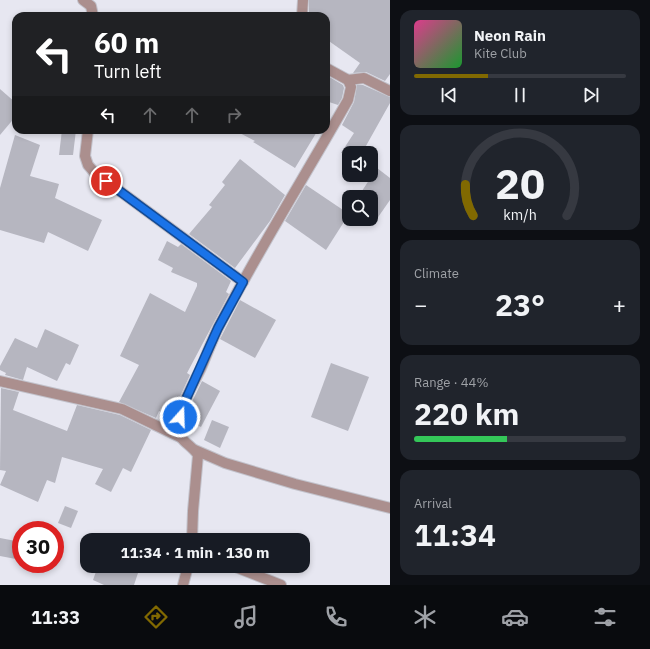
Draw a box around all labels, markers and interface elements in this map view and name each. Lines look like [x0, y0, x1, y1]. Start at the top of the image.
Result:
text: 60 m [94, 24, 159, 61]
text: Neon Rain [474, 26, 546, 45]
icon: left [28, 28, 80, 80]
text: Kite Club [474, 45, 527, 62]
text: Turn left [94, 60, 162, 83]
icon: previous [438, 84, 460, 106]
icon: pause [509, 84, 531, 106]
icon: next [580, 84, 602, 106]
icon: left [97, 104, 119, 126]
icon: ahead [139, 104, 161, 126]
icon: ahead [181, 104, 203, 126]
icon: right [223, 104, 245, 126]
map controls [342, 146, 378, 226]
button: sound [342, 146, 378, 182]
text: 20 [495, 155, 545, 209]
pin [89, 164, 123, 198]
icon: arrive [95, 170, 117, 192]
button: search [342, 190, 378, 226]
text: km/h [503, 204, 537, 223]
text: Climate [414, 265, 459, 282]
text: 23° [495, 285, 545, 324]
text: − [414, 290, 427, 319]
text: + [613, 290, 626, 319]
text: Range · 44% [414, 374, 488, 391]
text: 220 km [414, 394, 519, 433]
position arrow [159, 396, 201, 438]
text: Arrival [414, 495, 452, 512]
text: 11:34 [414, 515, 496, 554]
speed limit sign: 30 [12, 521, 64, 573]
text: 11:34 · 1 min · 130 m [121, 543, 269, 562]
icon: directions [142, 603, 170, 631]
icon: music [232, 603, 260, 631]
icon: phone [322, 603, 350, 631]
icon: climate [411, 603, 439, 631]
icon: car [501, 603, 529, 631]
icon: filters [591, 603, 619, 631]
text: 11:33 [31, 606, 80, 629]

